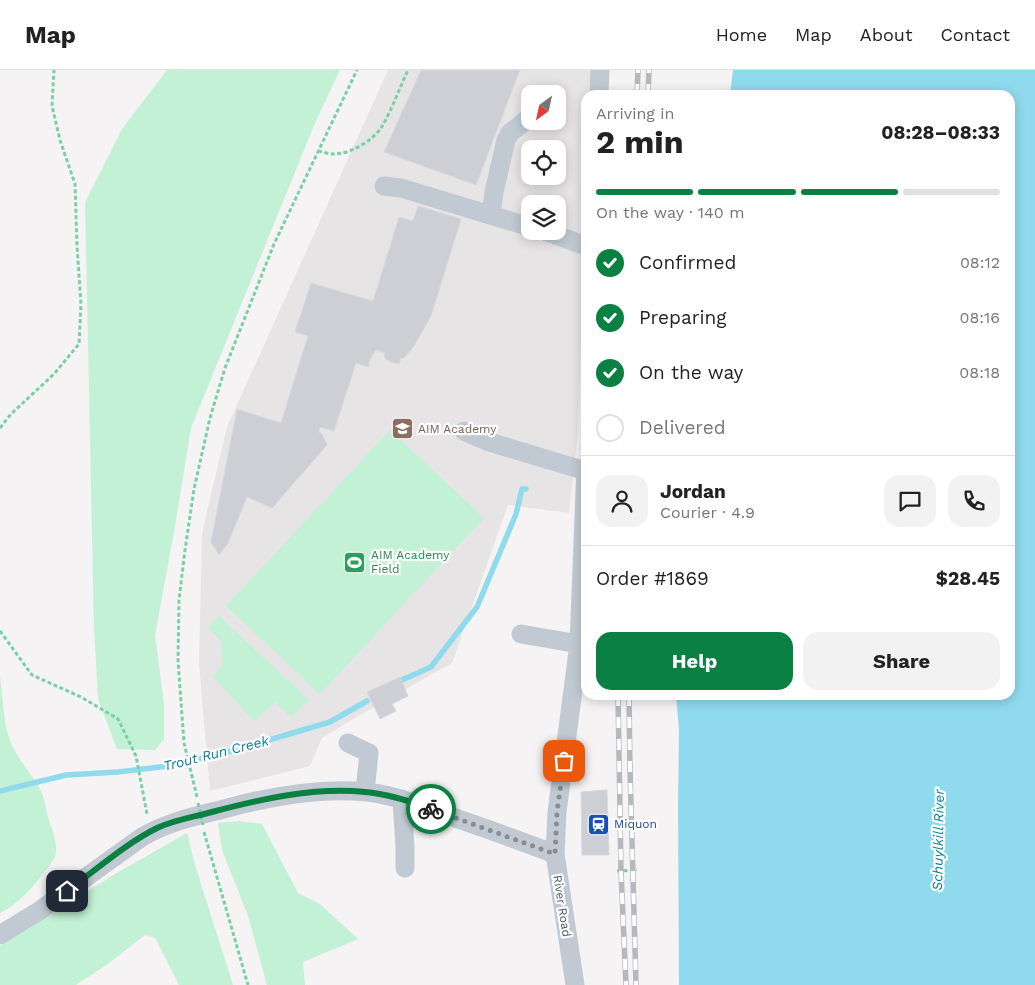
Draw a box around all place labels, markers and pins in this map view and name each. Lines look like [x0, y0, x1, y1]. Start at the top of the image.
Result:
school or university icon: AIM Academy [390, 417, 414, 441]
place label: AIM Academy [418, 422, 497, 436]
place label: AIM Academy Field [371, 548, 450, 576]
sports icon: AIM Academy Field [343, 550, 367, 574]
pin [543, 740, 585, 782]
station icon: Miquon [586, 812, 610, 836]
place label: Miquon [614, 817, 657, 831]
pin [46, 870, 88, 912]

